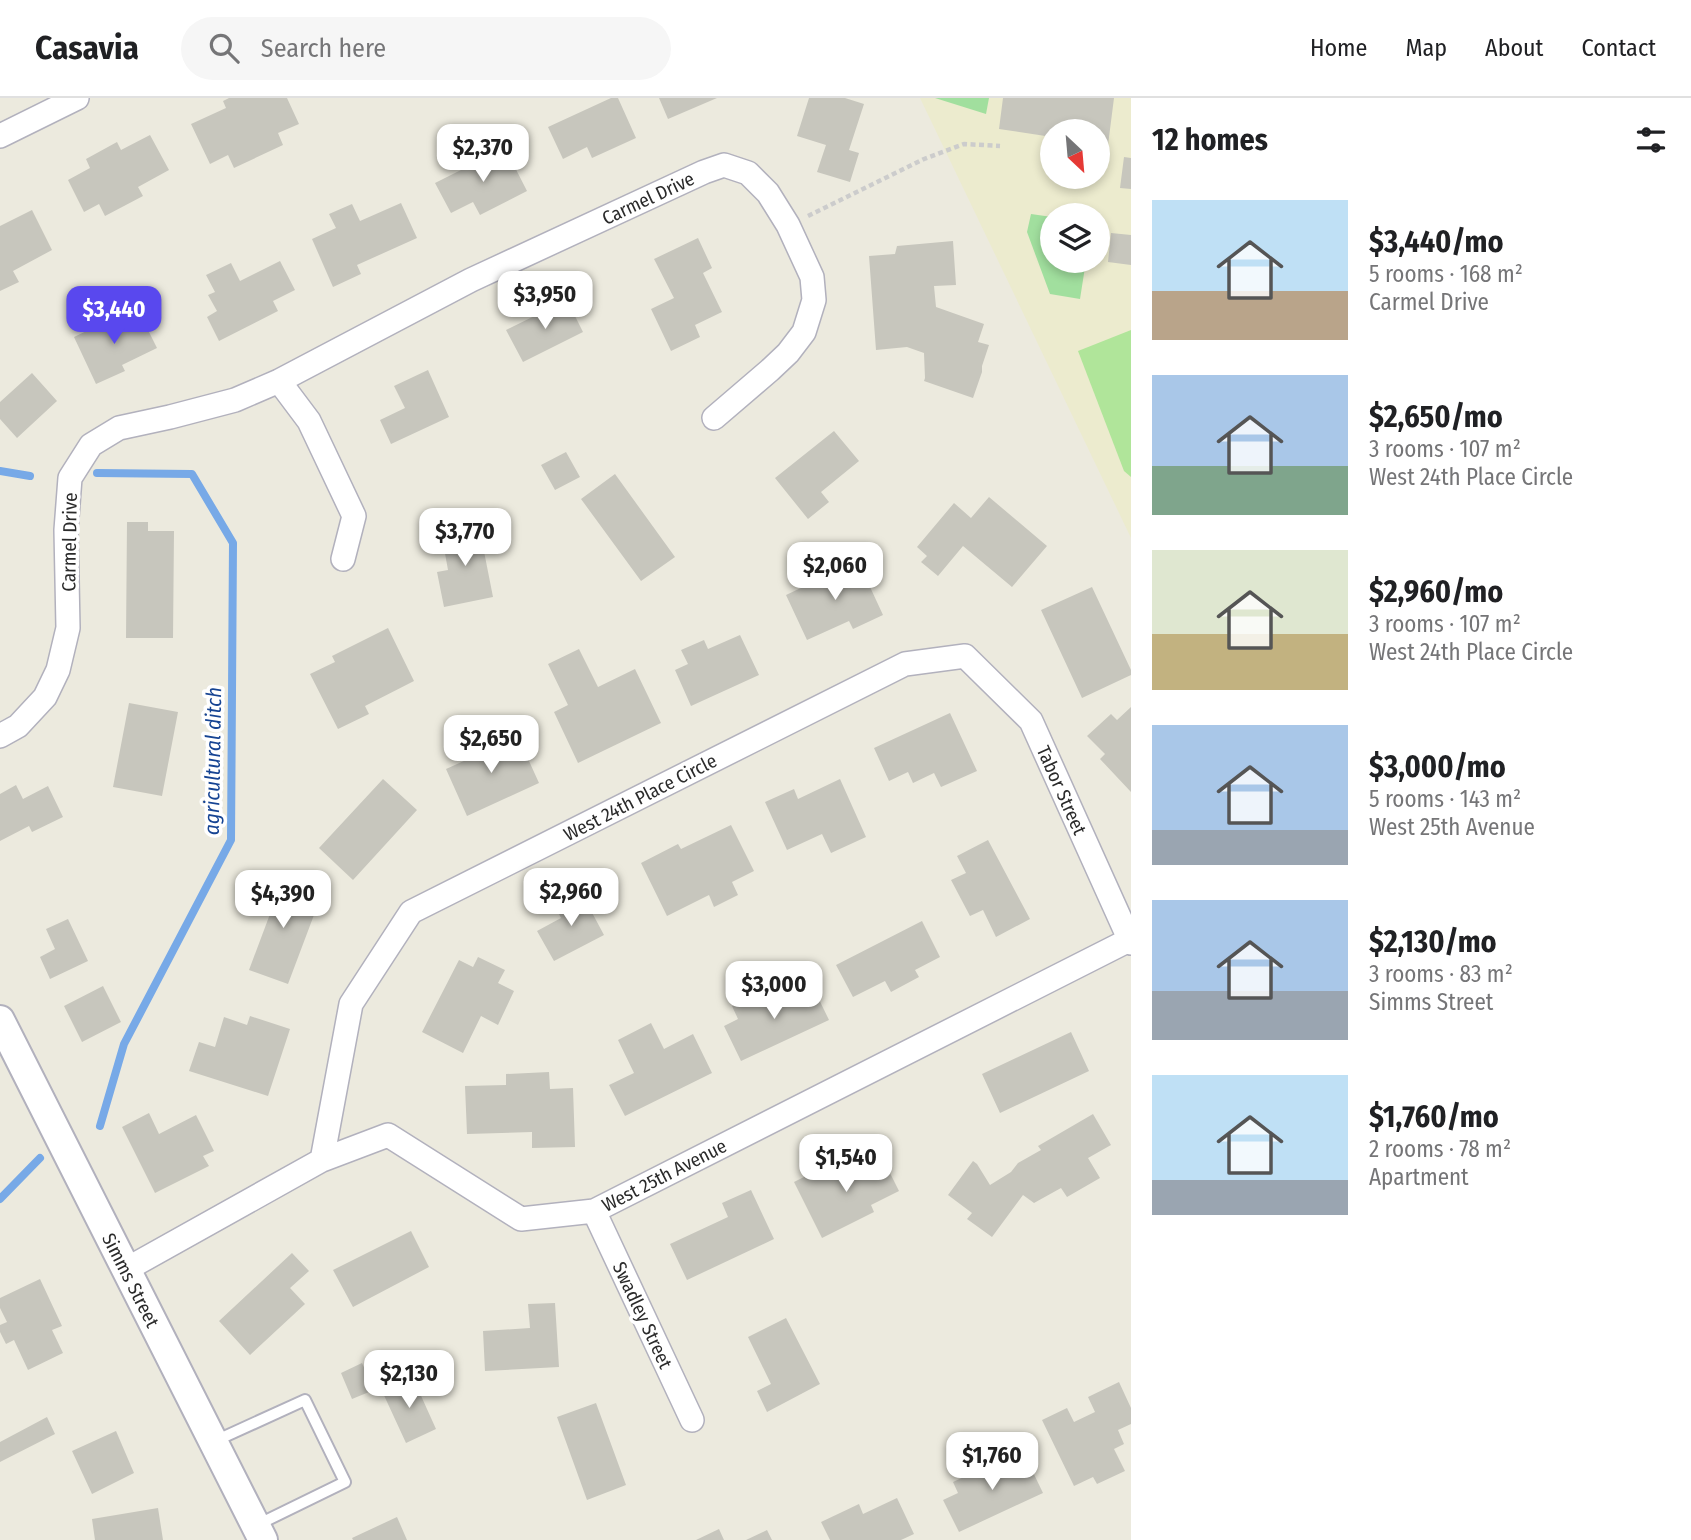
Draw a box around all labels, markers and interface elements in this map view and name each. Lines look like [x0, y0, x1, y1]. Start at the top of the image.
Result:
search box [181, 17, 671, 80]
text: Casavia [35, 28, 139, 68]
icon: search [205, 29, 243, 67]
text: Search here [261, 33, 386, 64]
text: Home [1310, 34, 1367, 62]
text: Map [1405, 34, 1447, 62]
text: About [1485, 34, 1543, 62]
text: Contact [1581, 34, 1656, 62]
north arrow [1040, 119, 1110, 189]
map controls [1040, 119, 1110, 273]
icon: filters [1632, 121, 1670, 159]
text: 12 homes [1152, 122, 1268, 158]
pin: $2,370 [426, 125, 540, 184]
text: $2,370 [453, 133, 513, 161]
street label: Carmel Drive [598, 167, 698, 230]
button: layers [1040, 203, 1110, 273]
text: $3,440/mo [1369, 224, 1504, 260]
icon: home [1208, 228, 1292, 312]
text: 5 rooms · 168 m² [1369, 260, 1523, 288]
pin: $3,950 [488, 272, 602, 331]
text: $3,950 [514, 280, 576, 308]
pin: $3,440 [57, 286, 171, 346]
text: Carmel Drive [1369, 288, 1489, 316]
text: $3,440 [82, 295, 146, 323]
text: $2,650/mo [1369, 399, 1503, 435]
icon: home [1208, 403, 1292, 487]
text: 3 rooms · 107 m² [1369, 435, 1521, 463]
text: West 24th Place Circle [1369, 463, 1573, 491]
street label: Carmel Drive [57, 492, 82, 592]
pin: $3,770 [408, 508, 522, 568]
text: $3,770 [435, 517, 495, 545]
pin: $2,060 [778, 542, 892, 602]
text: $2,060 [803, 551, 867, 579]
text: $2,960/mo [1369, 574, 1503, 610]
icon: home [1208, 578, 1292, 662]
text: 3 rooms · 107 m² [1369, 610, 1521, 638]
text: West 24th Place Circle [1369, 638, 1573, 666]
water label: agricultural ditch [199, 687, 227, 835]
pin: $2,650 [434, 716, 548, 775]
text: $2,650 [460, 724, 522, 752]
street label: Tabor Street [1032, 742, 1092, 839]
street label: West 24th Place Circle [560, 749, 721, 846]
text: $3,000/mo [1369, 749, 1506, 785]
icon: home [1208, 753, 1292, 837]
text: 5 rooms · 143 m² [1369, 785, 1521, 813]
text: West 25th Avenue [1369, 813, 1535, 841]
pin: $2,960 [514, 868, 628, 928]
pin: $4,390 [226, 870, 340, 930]
text: $2,960 [539, 877, 603, 905]
text: $4,390 [251, 879, 315, 907]
text: $2,130/mo [1369, 924, 1497, 960]
icon: home [1208, 928, 1292, 1012]
text: 3 rooms · 83 m² [1369, 960, 1513, 988]
pin: $3,000 [717, 962, 831, 1021]
text: $3,000 [742, 970, 806, 998]
text: Simms Street [1369, 988, 1493, 1016]
text: $1,760/mo [1369, 1099, 1499, 1135]
icon: home [1208, 1103, 1292, 1187]
street label: West 25th Avenue [598, 1134, 730, 1217]
pin: $1,540 [789, 1134, 903, 1194]
text: 2 rooms · 78 m² [1369, 1135, 1511, 1163]
text: $1,540 [815, 1143, 877, 1171]
text: Apartment [1369, 1163, 1469, 1191]
street label: Simms Street [97, 1229, 164, 1332]
street label: Swadley Street [608, 1258, 678, 1373]
pin: $2,130 [352, 1350, 466, 1410]
text: $2,130 [380, 1359, 438, 1387]
pin: $1,760 [935, 1432, 1049, 1492]
text: $1,760 [962, 1441, 1022, 1469]

